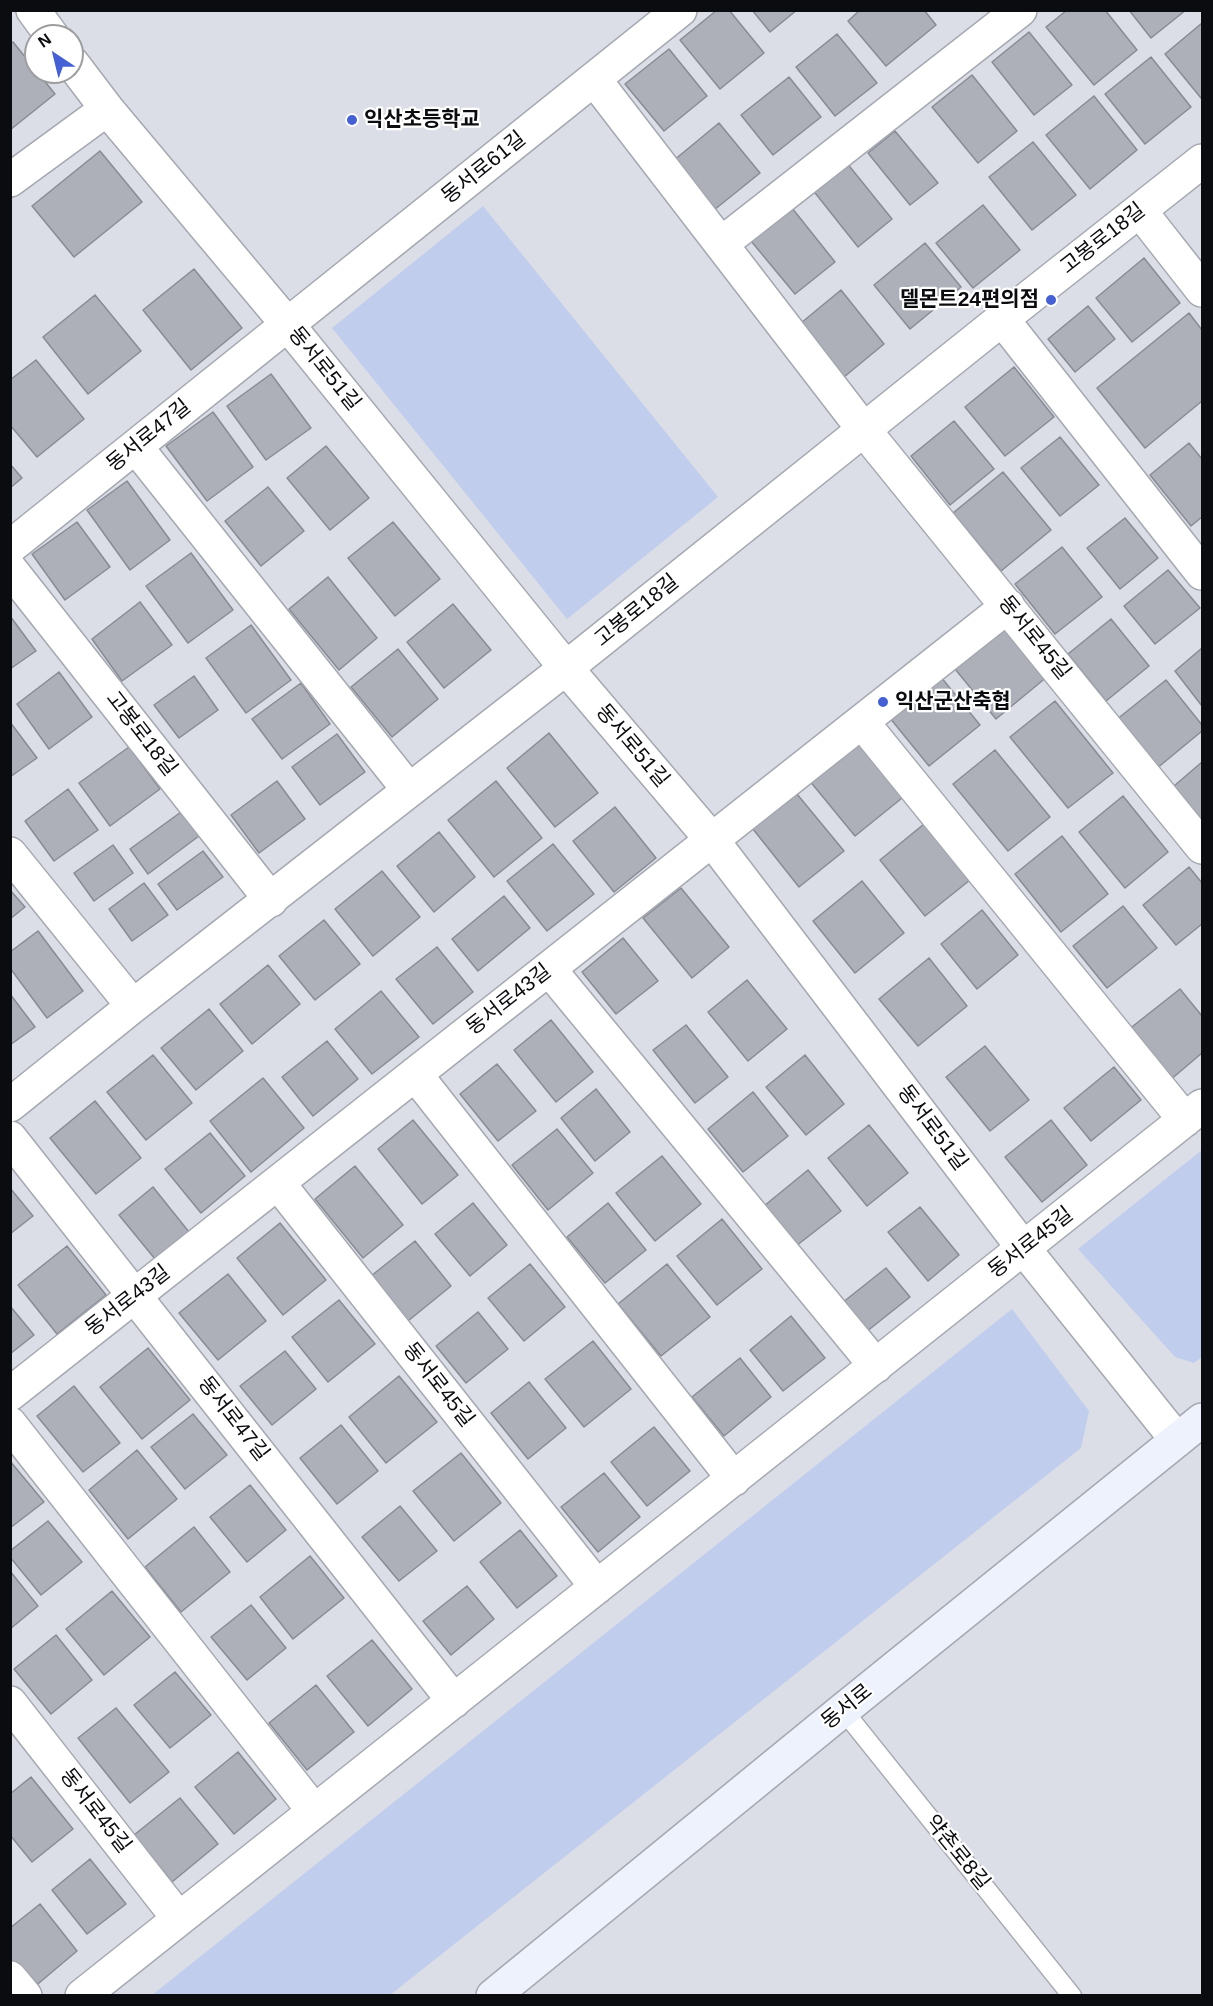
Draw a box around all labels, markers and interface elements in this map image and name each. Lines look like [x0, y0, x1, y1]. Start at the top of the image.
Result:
north arrow [24, 24, 84, 84]
text: N [35, 30, 54, 51]
place label: 익산초등학교 [364, 107, 480, 133]
marker: 익산초등학교 [345, 113, 359, 127]
street label: 동서로61길 [437, 127, 531, 209]
street label: 고봉로18길 [1056, 198, 1150, 280]
place label: 델몬트24편의점 [900, 287, 1039, 313]
marker: 델몬트24편의점 [1044, 293, 1058, 307]
street label: 동서로51길 [283, 322, 365, 416]
street label: 동서로47길 [102, 395, 196, 477]
street label: 고봉로18길 [590, 570, 684, 652]
street label: 동서로45길 [993, 591, 1075, 685]
street label: 고봉로18길 [100, 687, 182, 781]
place label: 익산군산축협 [895, 689, 1011, 715]
marker: 익산군산축협 [876, 695, 890, 709]
street label: 동서로51길 [590, 699, 674, 793]
street label: 동서로43길 [462, 959, 556, 1041]
street label: 동서로51길 [892, 1080, 972, 1176]
street label: 동서로45길 [984, 1202, 1078, 1284]
street label: 동서로43길 [81, 1260, 175, 1342]
street label: 동서로45길 [397, 1338, 479, 1432]
street label: 동서로47길 [192, 1372, 274, 1466]
street label: 동서로 [817, 1679, 877, 1735]
street label: 동서로45길 [54, 1764, 136, 1858]
street label: 약촌로8길 [919, 1811, 995, 1895]

